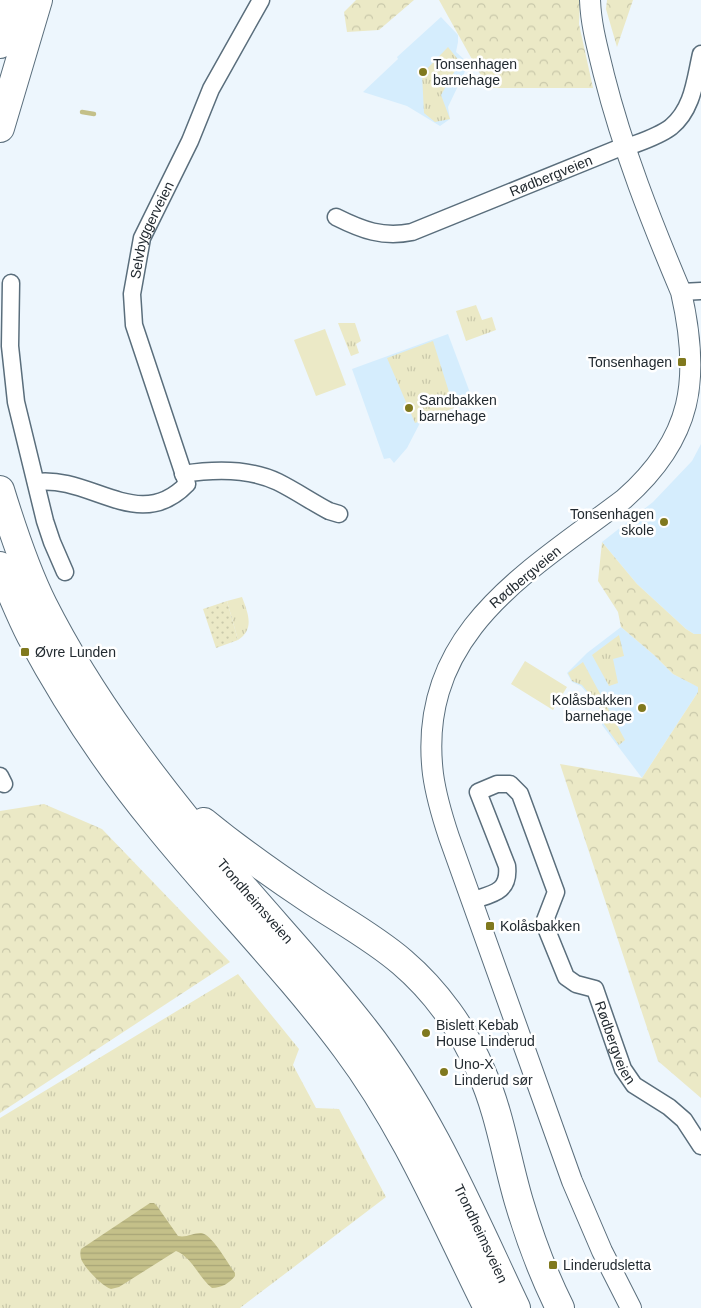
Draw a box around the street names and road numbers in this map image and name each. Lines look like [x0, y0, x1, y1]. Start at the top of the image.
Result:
street label: Rødbergveien [507, 152, 595, 200]
street label: Selvbyggerveien [127, 179, 177, 280]
street label: Rødbergveien [486, 543, 564, 611]
street label: Trondheimsveien [214, 855, 296, 947]
street label: Rødbergveien [592, 999, 639, 1087]
street label: Trondheimsveien [451, 1181, 511, 1285]

